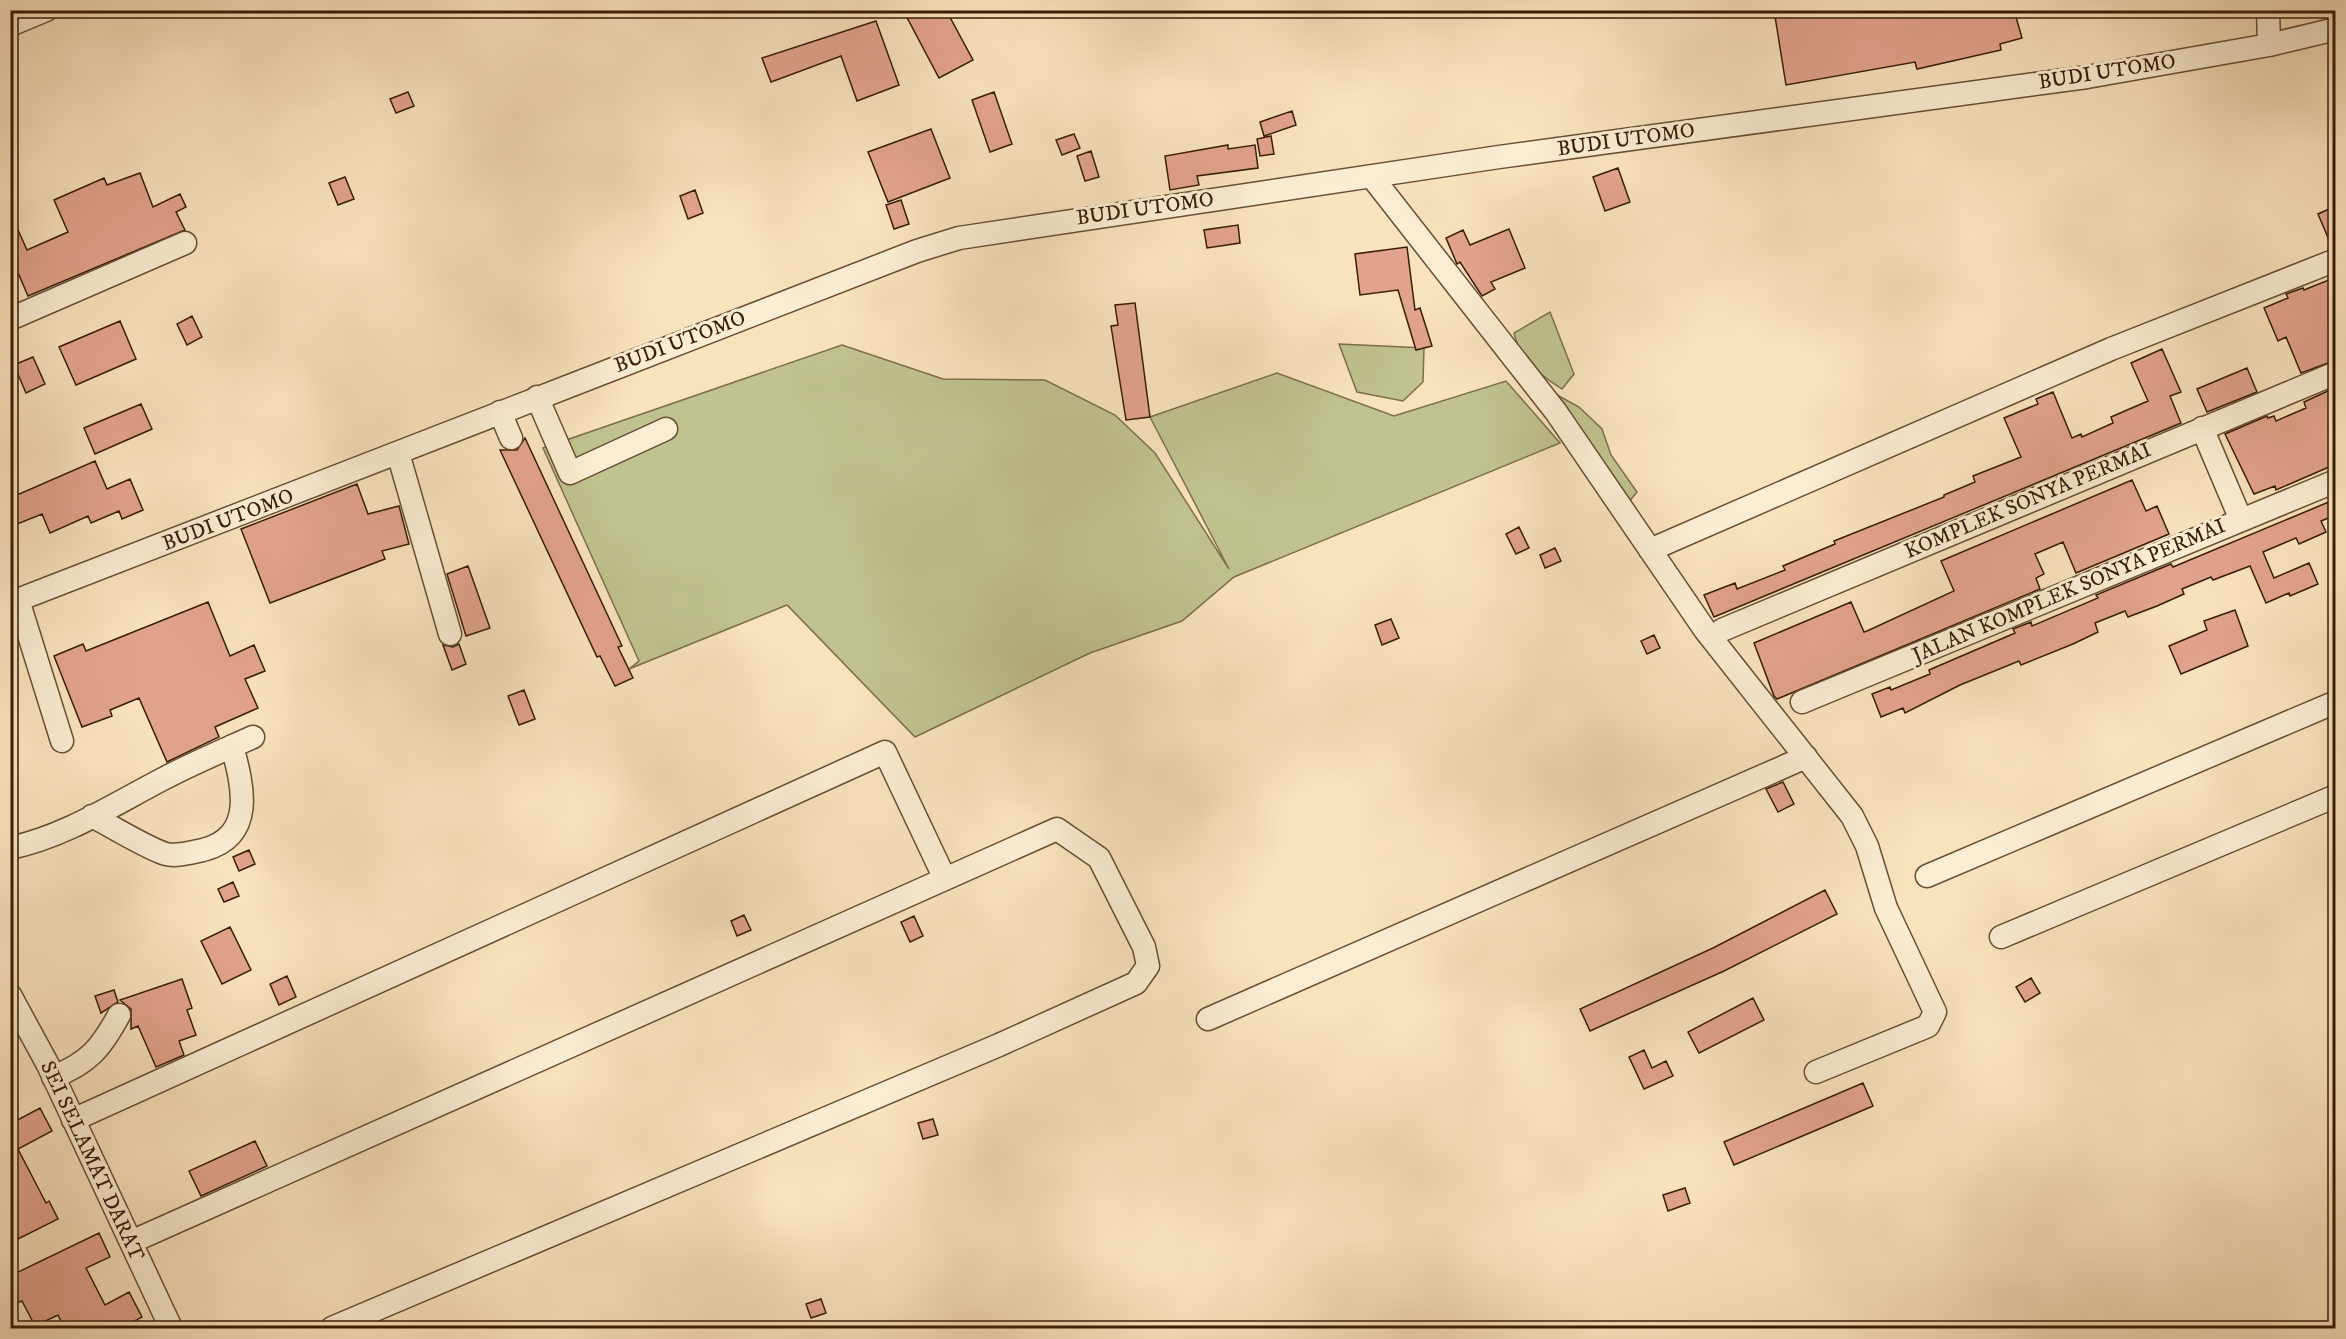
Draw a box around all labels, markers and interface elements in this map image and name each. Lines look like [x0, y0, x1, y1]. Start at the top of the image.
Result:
street label: BUDI UTOMO [2036, 48, 2178, 96]
street label: BUDI UTOMO [1556, 117, 1696, 163]
street label: BUDI UTOMO [1075, 186, 1215, 232]
street label: BUDI UTOMO [611, 305, 749, 379]
street label: KOMPLEK SONYA PERMAI [1901, 437, 2155, 565]
street label: BUDI UTOMO [159, 483, 297, 557]
street label: JALAN KOMPLEK SONYA PERMAI [1907, 513, 2229, 670]
street label: SEI SELAMAT DARAT [34, 1057, 150, 1265]

